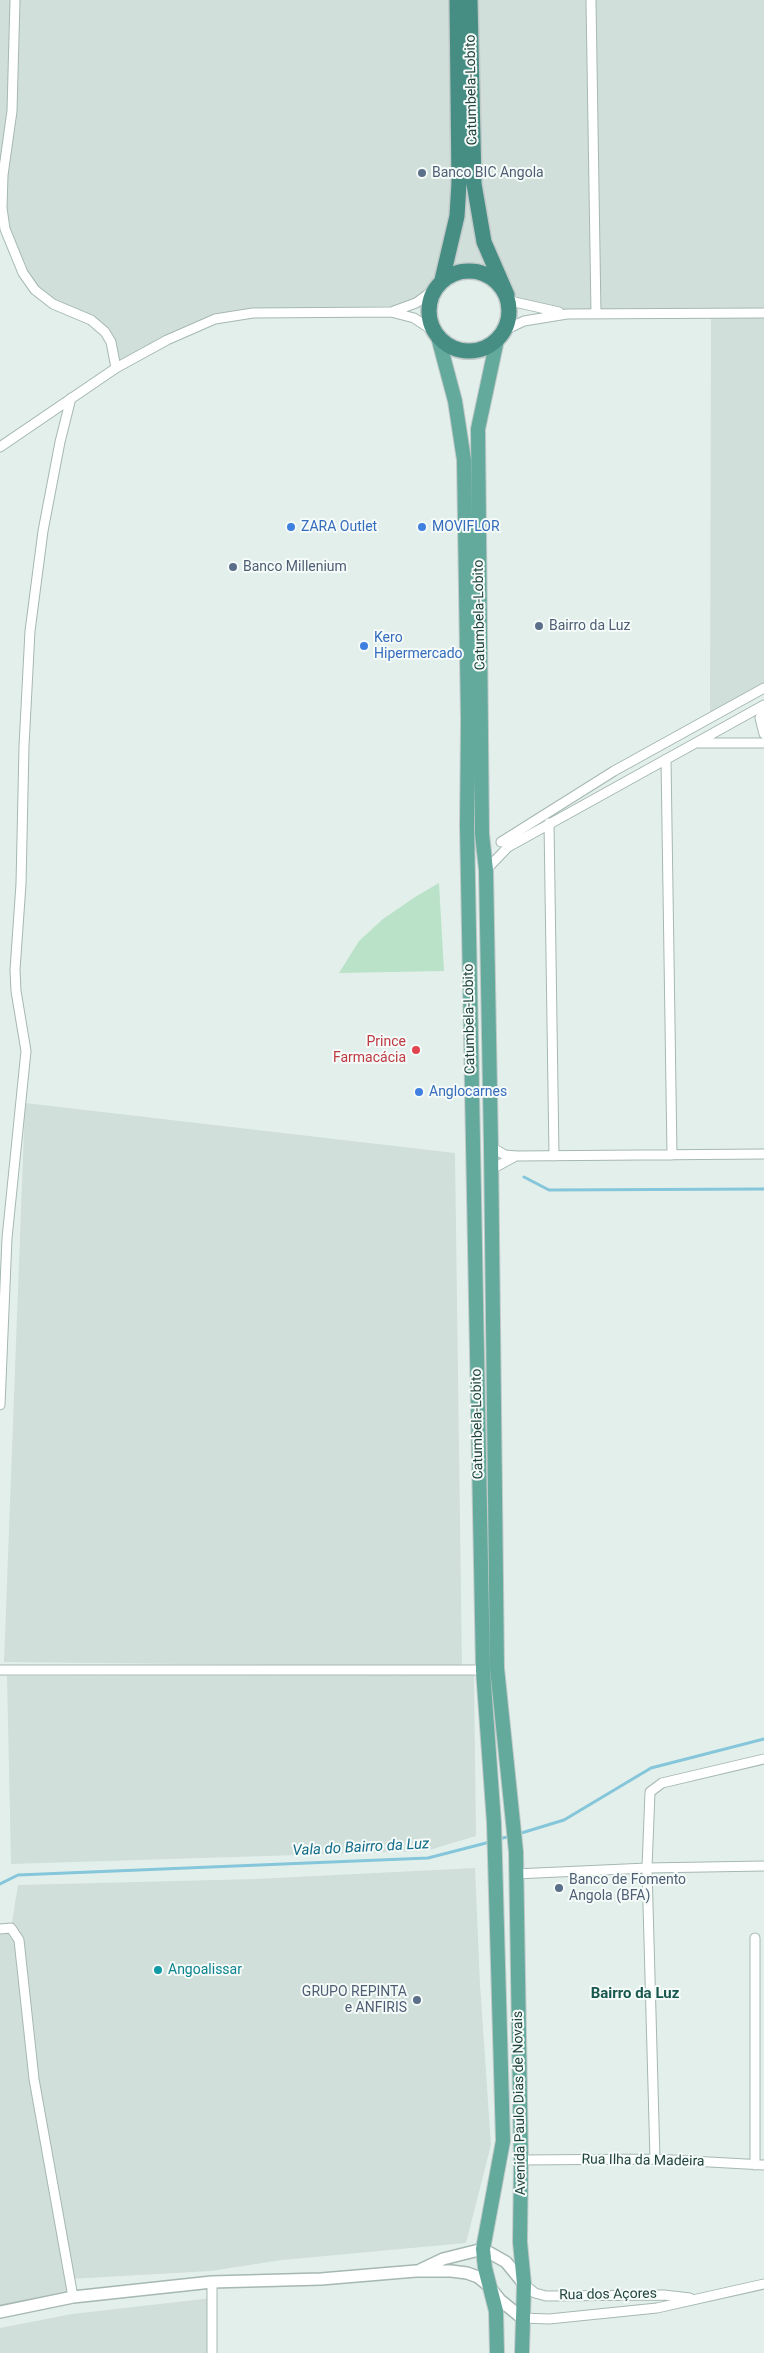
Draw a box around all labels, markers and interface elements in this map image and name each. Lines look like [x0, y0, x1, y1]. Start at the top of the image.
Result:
street label: Catumbela-Lobito [463, 35, 481, 145]
place label: Banco BIC Angola [432, 165, 544, 181]
marker: Banco BIC Angola [416, 167, 428, 179]
place label: ZARA Outlet [301, 519, 377, 535]
place label: MOVIFLOR [432, 519, 500, 535]
marker: ZARA Outlet [285, 521, 297, 533]
marker: MOVIFLOR [416, 521, 428, 533]
place label: Banco Millenium [243, 559, 347, 575]
street label: Catumbela-Lobito [471, 560, 489, 670]
marker: Banco Millenium [227, 561, 239, 573]
place label: Bairro da Luz [549, 618, 630, 634]
marker: Bairro da Luz [533, 620, 545, 632]
place label: Kero Hipermercado [374, 630, 463, 662]
marker: Kero Hipermercado [358, 640, 370, 652]
street label: Catumbela-Lobito [461, 964, 479, 1074]
place label: Prince Farmacácia [333, 1034, 406, 1066]
marker: Prince Farmacácia [410, 1044, 422, 1056]
place label: Anglocarnes [429, 1084, 507, 1100]
marker: Anglocarnes [413, 1086, 425, 1098]
street label: Catumbela-Lobito [469, 1369, 487, 1479]
water label: Vala do Bairro da Luz [292, 1835, 430, 1861]
place label: Banco de Fomento Angola (BFA) [569, 1872, 686, 1904]
marker: Banco de Fomento Angola (BFA) [553, 1882, 565, 1894]
place label: Angoalissar [168, 1962, 242, 1978]
marker: Angoalissar [152, 1964, 164, 1976]
place label: GRUPO REPINTA e ANFIRIS [302, 1984, 407, 2016]
district label: Bairro da Luz [591, 1985, 679, 2003]
marker: GRUPO REPINTA e ANFIRIS [411, 1994, 423, 2006]
street label: Avenida Paulo Dias de Novais [510, 2011, 530, 2195]
street label: Rua Ilha da Madeira [581, 2152, 705, 2170]
street label: Rua dos Açores [559, 2286, 657, 2304]

